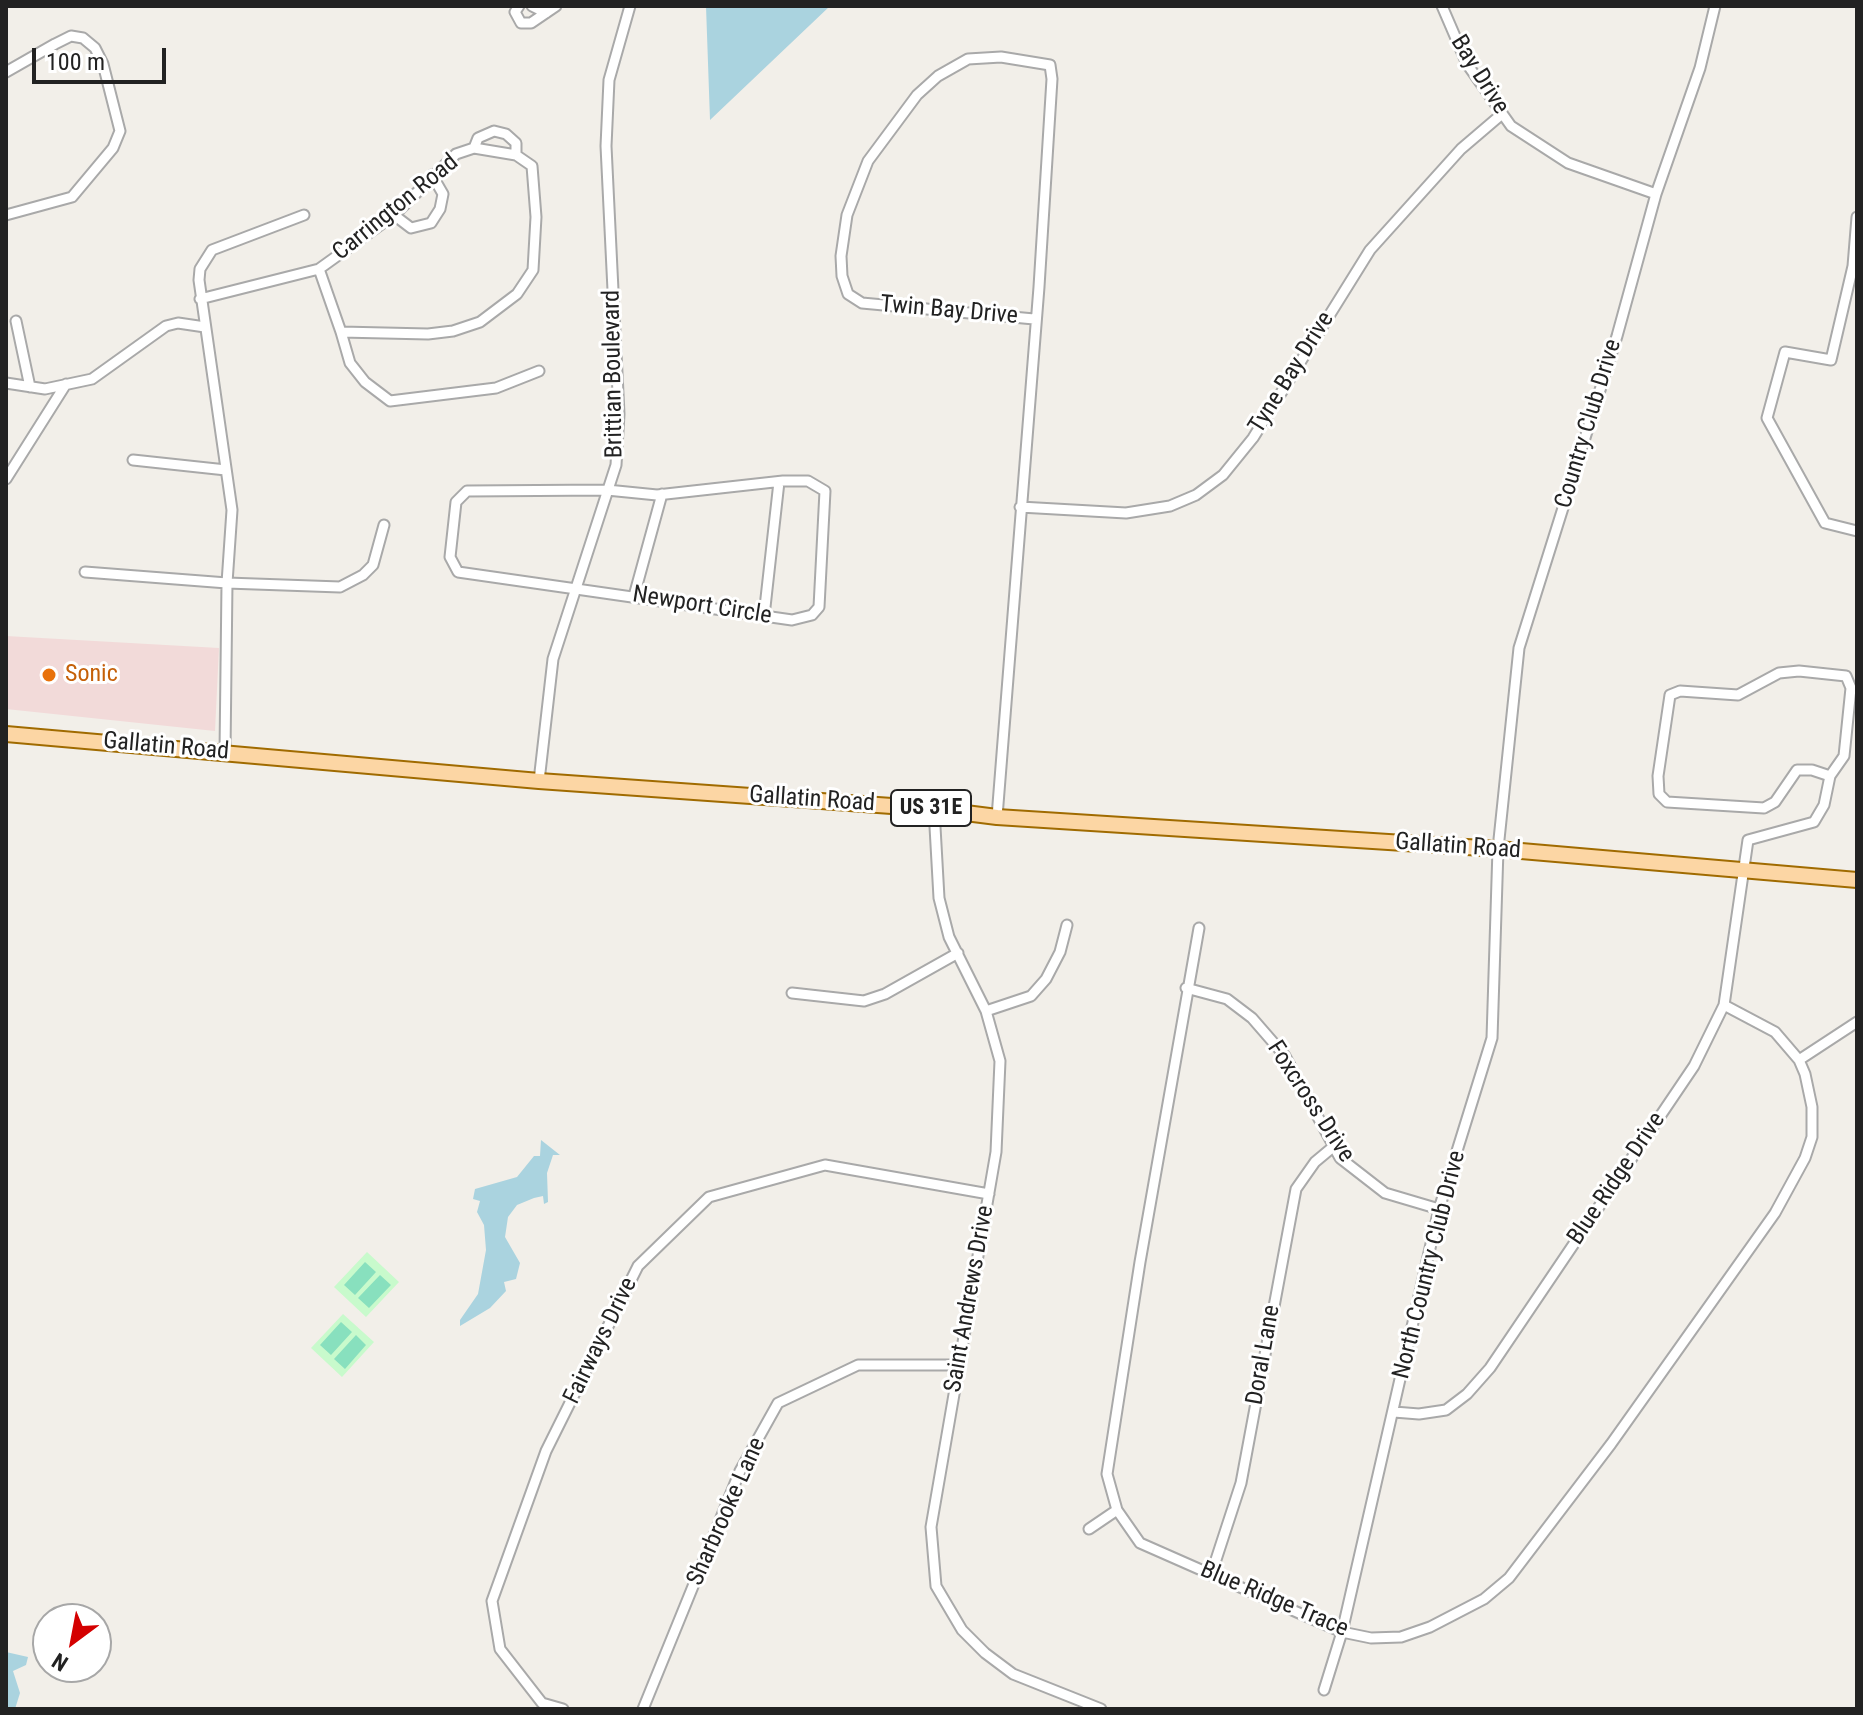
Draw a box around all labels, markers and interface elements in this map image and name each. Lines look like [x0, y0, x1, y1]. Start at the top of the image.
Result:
street label: Bay Drive [1444, 30, 1514, 120]
scale bar [36, 32, 170, 82]
text: 100 m [46, 48, 105, 76]
street label: Carrington Road [328, 149, 464, 267]
street label: Brittian Boulevard [598, 290, 630, 458]
street label: Twin Bay Drive [879, 291, 1019, 331]
street label: Tyne Bay Drive [1243, 307, 1341, 439]
street label: Country Club Drive [1550, 336, 1628, 512]
street label: Newport Circle [631, 581, 773, 631]
place label: Sonic [65, 661, 118, 689]
marker: Sonic [40, 666, 58, 684]
street label: Gallatin Road [102, 727, 230, 767]
street label: Gallatin Road [748, 781, 876, 819]
road number: US 31E [891, 790, 971, 826]
street label: Gallatin Road [1394, 828, 1522, 866]
street label: Foxcross Drive [1260, 1036, 1360, 1168]
street label: Blue Ridge Drive [1562, 1107, 1672, 1251]
street label: North Country Club Drive [1388, 1148, 1472, 1382]
street label: Saint Andrews Drive [939, 1203, 1001, 1395]
street label: Fairways Drive [558, 1273, 644, 1409]
street label: Doral Lane [1241, 1303, 1287, 1407]
street label: Sharbrooke Lane [682, 1434, 772, 1590]
street label: Blue Ridge Trace [1196, 1556, 1352, 1644]
north arrow [32, 1603, 112, 1683]
text: N [48, 1648, 72, 1676]

